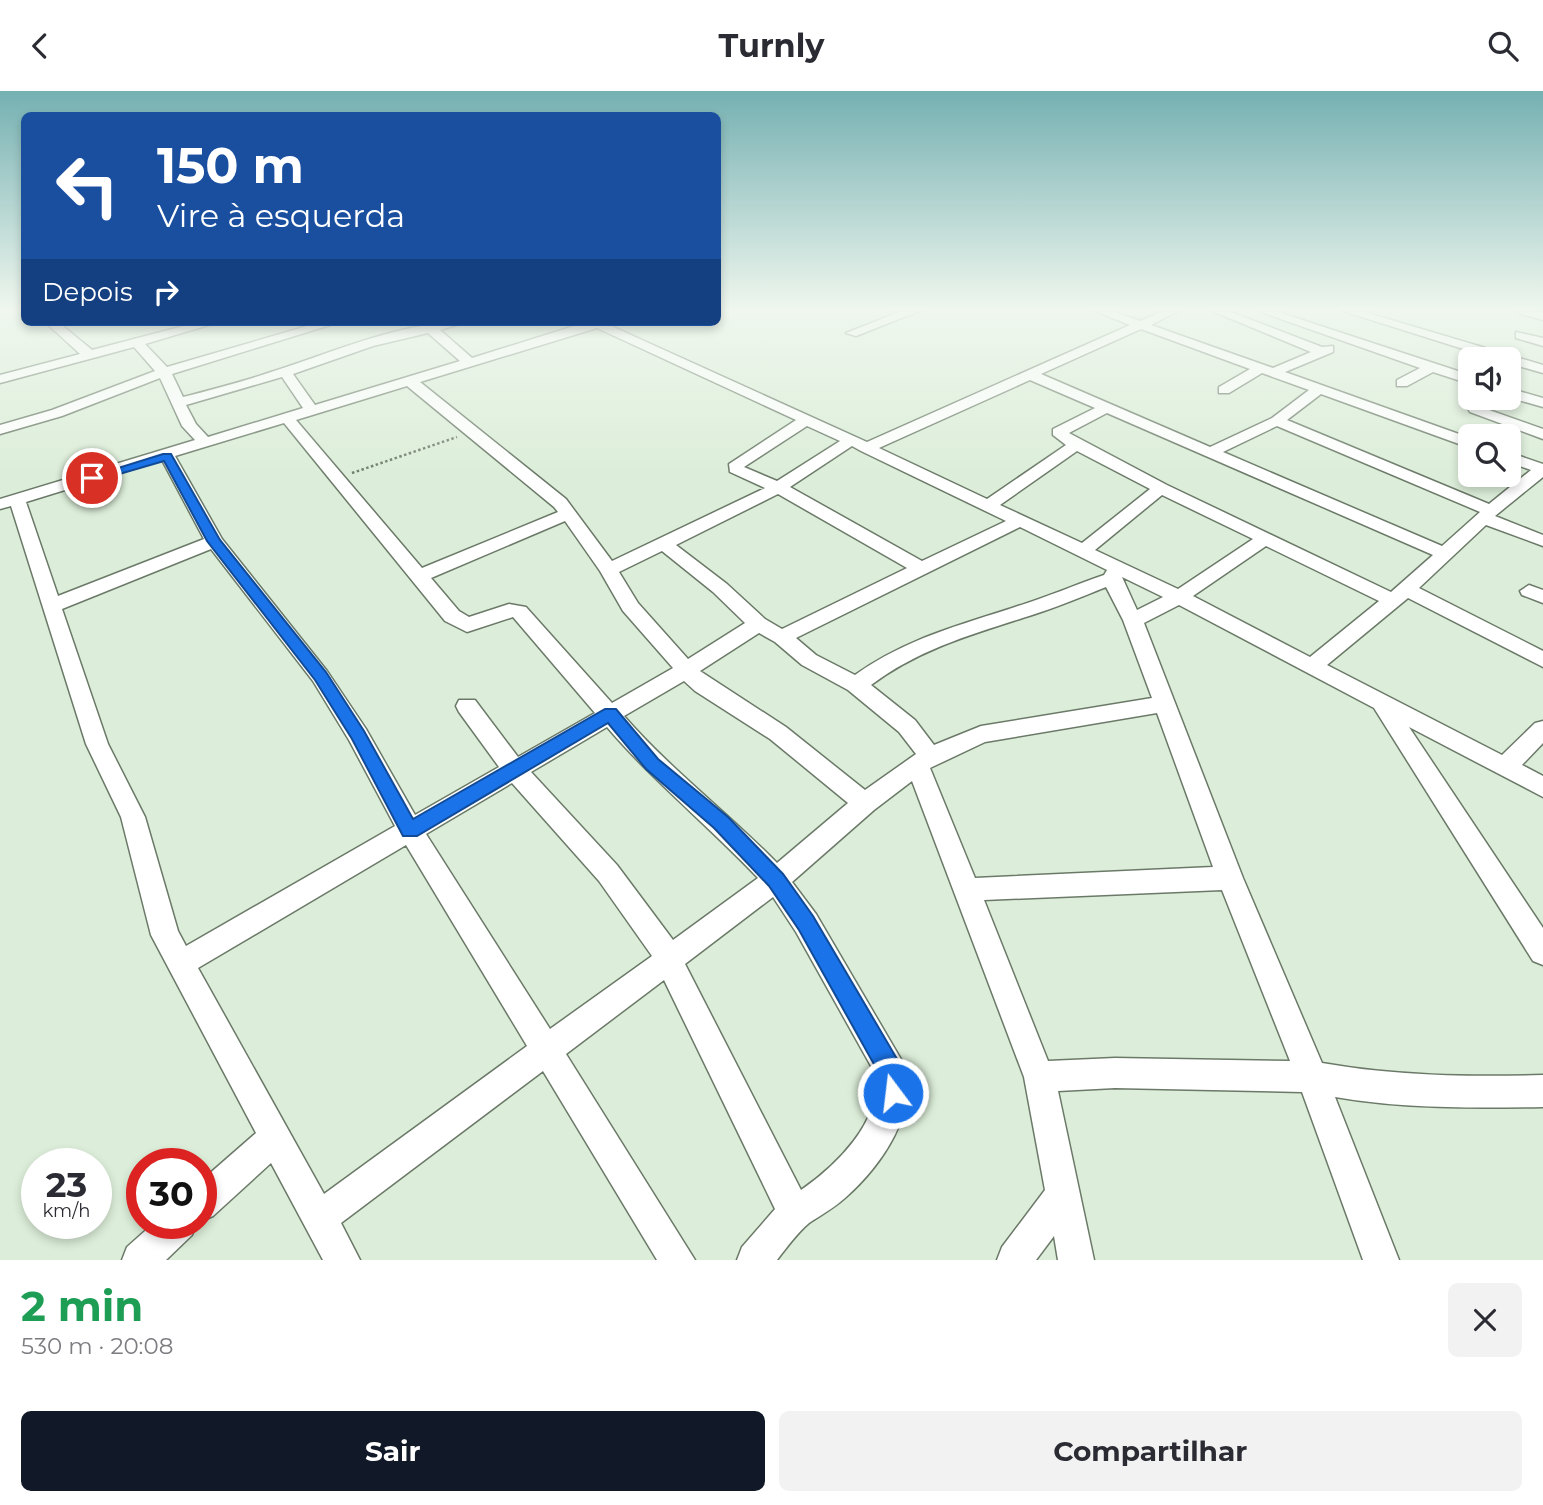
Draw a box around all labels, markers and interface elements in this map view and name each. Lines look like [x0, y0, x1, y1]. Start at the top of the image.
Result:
text: Turnly [719, 26, 824, 65]
icon: back [21, 27, 59, 65]
icon: search [1484, 27, 1522, 65]
text: 150 m [157, 136, 304, 195]
icon: left [42, 140, 133, 231]
text: Vire à esquerda [157, 196, 405, 235]
icon: right [147, 273, 185, 311]
text: Depois [42, 276, 133, 308]
map controls [1458, 347, 1521, 487]
button: sound [1458, 347, 1521, 410]
button: search [1458, 424, 1521, 487]
pin [62, 448, 122, 508]
icon: arrive [73, 459, 111, 497]
position arrow [856, 1056, 930, 1130]
speed limit sign: 30 [126, 1148, 217, 1239]
text: 23 [46, 1163, 87, 1206]
text: km/h [42, 1200, 91, 1222]
text: 2 min [21, 1280, 143, 1332]
button: close [1448, 1283, 1522, 1357]
text: 530 m · 20:08 [21, 1332, 173, 1360]
button: Sair [21, 1411, 765, 1491]
button: Compartilhar [779, 1411, 1522, 1491]

